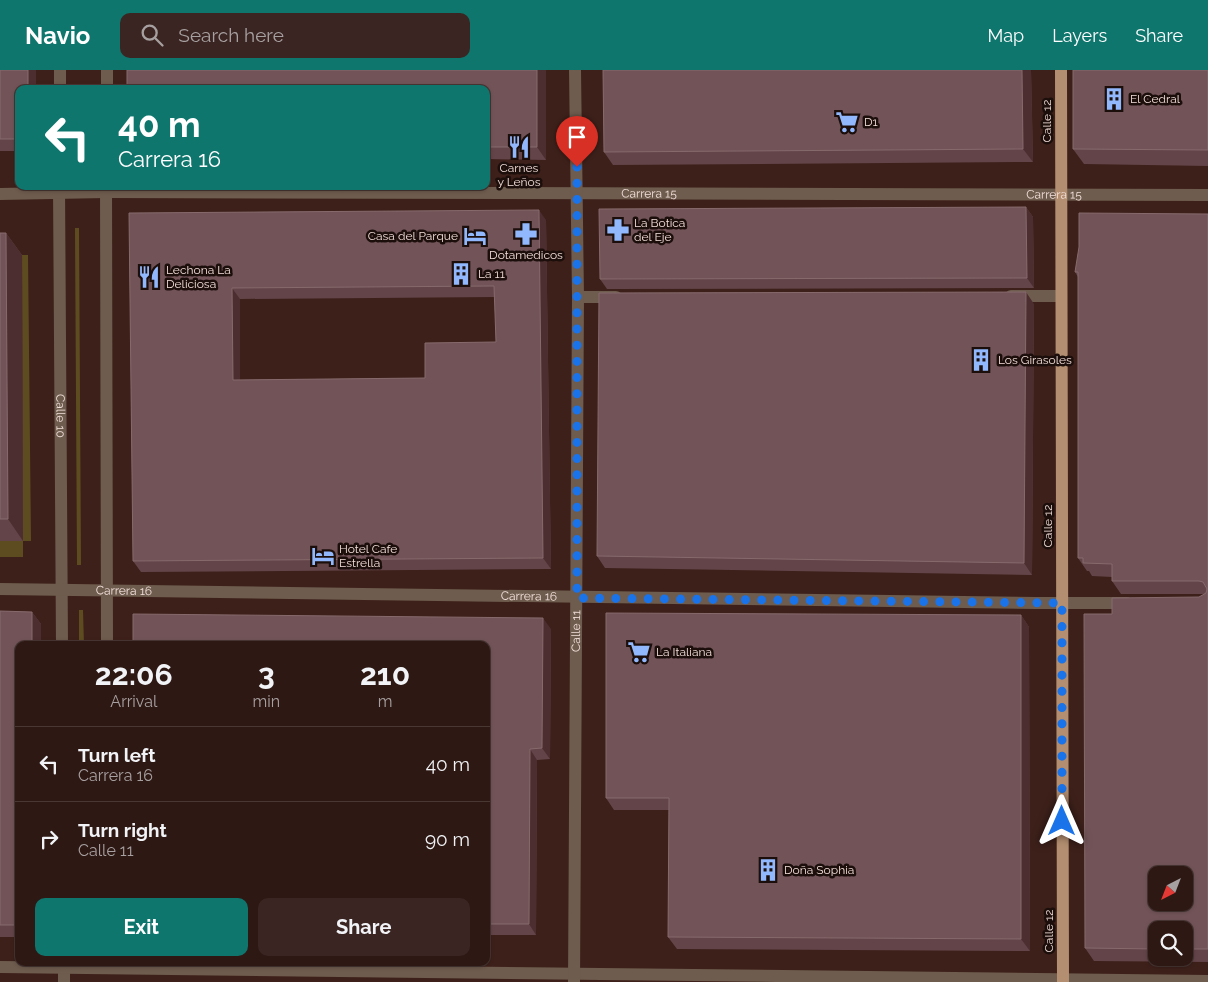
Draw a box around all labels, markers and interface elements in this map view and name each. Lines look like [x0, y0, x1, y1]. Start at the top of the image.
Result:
search box [120, 13, 470, 58]
text: Navio [25, 21, 90, 50]
icon: search [138, 21, 166, 49]
text: Search here [178, 24, 284, 46]
text: Map [988, 25, 1024, 46]
text: Layers [1052, 25, 1107, 46]
text: Share [1135, 25, 1183, 46]
building icon: El Cedral [1101, 86, 1127, 112]
place label: El Cedral [1130, 92, 1181, 106]
street label: Calle 12 [1040, 100, 1054, 142]
text: 40 m [118, 104, 200, 145]
icon: left [35, 105, 100, 170]
supermarket icon: D1 [834, 109, 860, 135]
place label: D1 [864, 115, 878, 129]
pin [556, 116, 598, 167]
icon: arrive [563, 123, 591, 151]
restaurant icon: Carnes y Leños [506, 134, 532, 160]
text: Carrera 16 [118, 146, 221, 172]
place label: Carnes y Leños [497, 161, 541, 189]
street label: Carrera 15 [621, 186, 677, 201]
street label: Carrera 15 [1026, 188, 1082, 202]
place label: La Botica del Eje [634, 216, 685, 244]
pharmacy icon: La Botica del Eje [605, 217, 631, 243]
pharmacy icon: Dotamedicos [513, 221, 539, 247]
hotel icon: Casa del Parque [462, 223, 488, 249]
place label: Casa del Parque [368, 229, 458, 243]
place label: Dotamedicos [489, 248, 563, 262]
building icon: La 11 [448, 261, 474, 287]
place label: Lechona La Deliciosa [166, 263, 231, 291]
restaurant icon: Lechona La Deliciosa [136, 264, 162, 290]
place label: La 11 [478, 267, 505, 281]
building icon: Los Girasoles [968, 347, 994, 373]
place label: Los Girasoles [998, 353, 1072, 367]
street label: Calle 10 [53, 394, 68, 438]
street label: Calle 12 [1041, 505, 1055, 547]
place label: Hotel Cafe Estrella [339, 542, 397, 570]
hotel icon: Hotel Cafe Estrella [310, 543, 336, 569]
street label: Carrera 16 [96, 583, 152, 598]
street label: Carrera 16 [501, 589, 557, 604]
street label: Calle 11 [569, 610, 583, 652]
supermarket icon: La Italiana [626, 639, 652, 665]
place label: La Italiana [656, 645, 712, 659]
text: 22:06 [95, 657, 173, 692]
text: 3 [258, 657, 275, 692]
text: 210 [360, 657, 410, 692]
text: Arrival [110, 692, 157, 711]
text: min [253, 692, 280, 711]
text: m [378, 692, 392, 711]
text: Turn left [78, 744, 155, 766]
icon: left [35, 750, 63, 778]
text: 40 m [426, 753, 470, 775]
text: Carrera 16 [78, 766, 153, 785]
position arrow [1035, 794, 1087, 846]
text: Turn right [78, 819, 167, 841]
icon: right [35, 825, 63, 853]
text: 90 m [425, 828, 470, 850]
text: Calle 11 [78, 841, 134, 860]
building icon: Doña Sophia [755, 857, 781, 883]
place label: Doña Sophia [784, 863, 854, 877]
north arrow [1148, 866, 1192, 911]
map controls [1148, 866, 1193, 966]
button: Exit [35, 898, 248, 956]
button: Share [258, 898, 470, 956]
street label: Calle 12 [1042, 910, 1056, 952]
button: search [1148, 921, 1193, 966]

